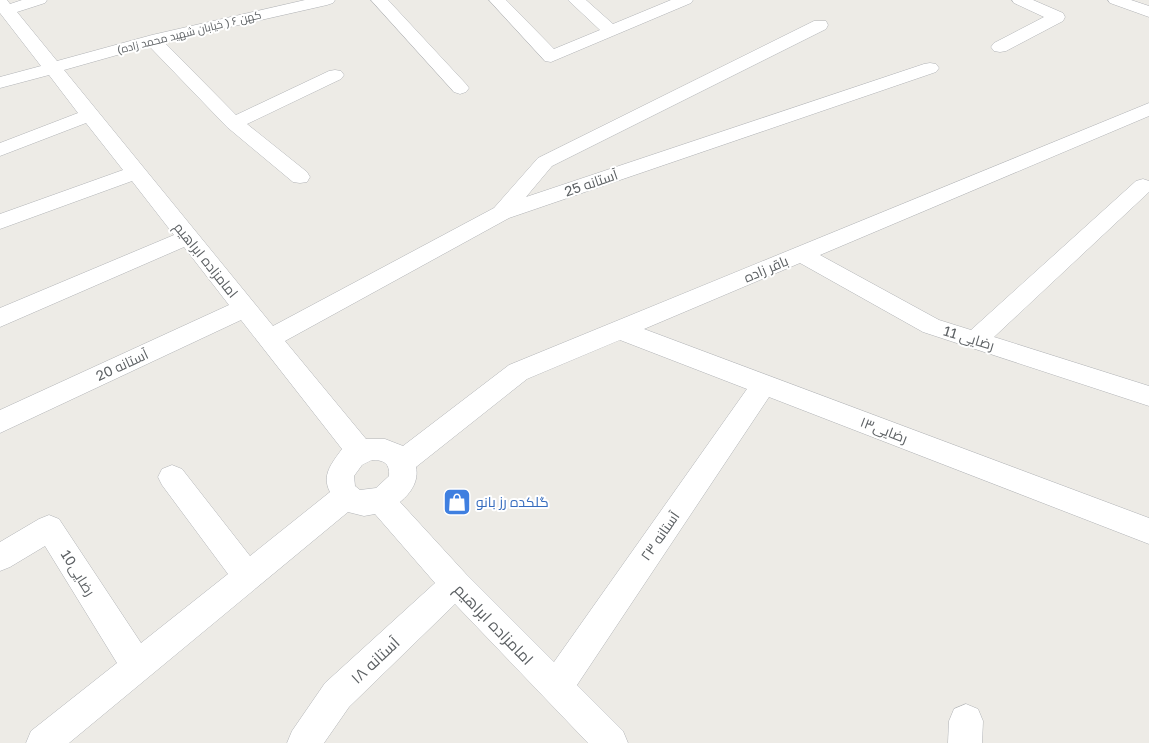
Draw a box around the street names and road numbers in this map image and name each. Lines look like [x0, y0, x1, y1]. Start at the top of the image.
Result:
street label: کهن ۶ ( خیابان شهید محمد زاده) [115, 7, 263, 57]
street label: آستانه 25 [562, 165, 620, 200]
street label: امامزاده ابراهیم [169, 218, 242, 302]
street label: باقر زاده [741, 252, 791, 285]
street label: رضایی 11 [942, 322, 997, 353]
street label: آستانه 20 [93, 345, 151, 384]
street label: رضایی۱۳ [858, 413, 910, 446]
street label: آستانه ۲۳ [637, 508, 683, 563]
street label: رضایی10 [58, 547, 99, 599]
street label: امامزاده ابراهیم [449, 579, 538, 670]
street label: آستانه ۱۸ [346, 632, 404, 688]

